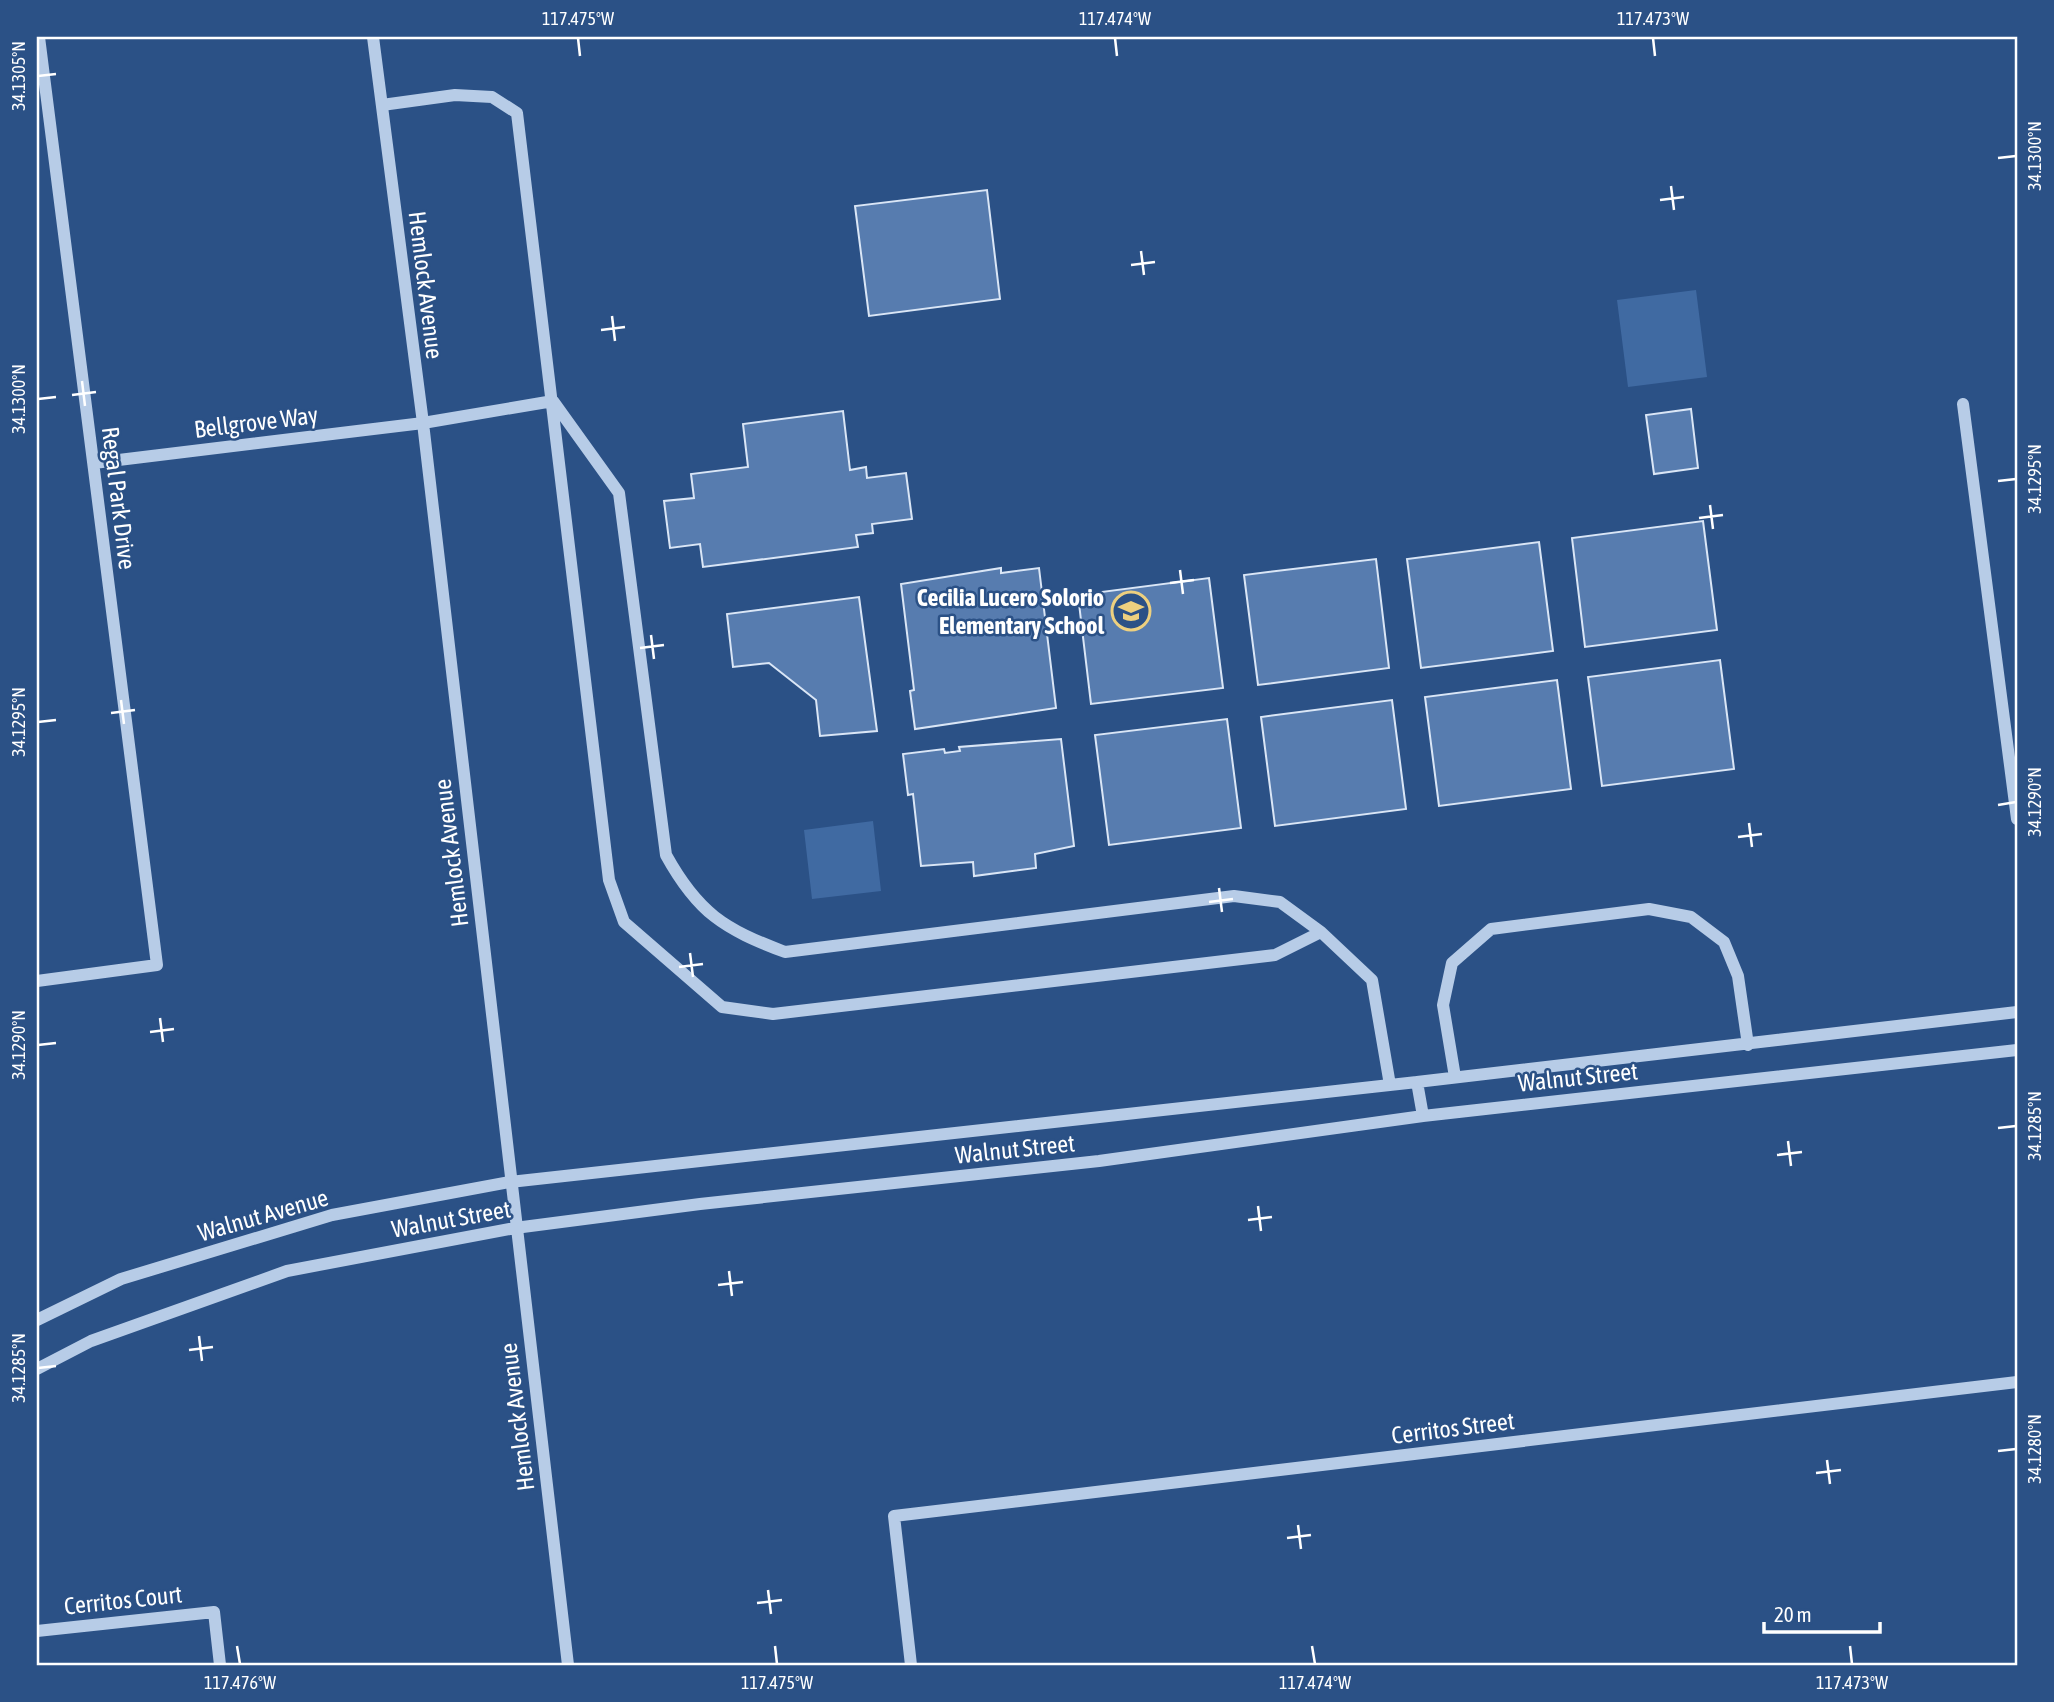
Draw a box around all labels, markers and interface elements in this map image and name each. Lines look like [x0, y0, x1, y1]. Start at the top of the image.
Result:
text: 117.475°W [542, 8, 614, 29]
text: 117.474°W [1079, 8, 1151, 29]
text: 117.473°W [1617, 8, 1689, 29]
text: 34.1305°N [8, 41, 29, 111]
text: 34.1300°N [2024, 121, 2045, 191]
street label: Hemlock Avenue [404, 210, 448, 360]
text: 34.1300°N [8, 364, 29, 434]
street label: Bellgrove Way [192, 401, 320, 443]
street label: Regal Park Drive [97, 425, 141, 571]
text: 34.1295°N [2024, 444, 2045, 514]
place label: Cecilia Lucero Solorio Elementary School [917, 584, 1105, 639]
school or university icon: Cecilia Lucero Solorio Elementary School [1110, 590, 1152, 632]
text: 34.1295°N [8, 687, 29, 757]
text: 34.1290°N [2024, 767, 2045, 837]
street label: Hemlock Avenue [429, 778, 473, 928]
text: 34.1290°N [8, 1010, 29, 1080]
street label: Walnut Street [1517, 1057, 1639, 1097]
text: 34.1285°N [2024, 1091, 2045, 1161]
street label: Walnut Street [954, 1129, 1076, 1169]
street label: Walnut Avenue [195, 1184, 331, 1246]
street label: Walnut Street [389, 1195, 513, 1243]
text: 34.1285°N [8, 1333, 29, 1403]
street label: Hemlock Avenue [495, 1342, 539, 1492]
street label: Cerritos Street [1390, 1407, 1516, 1449]
text: 34.1280°N [2024, 1414, 2045, 1484]
street label: Cerritos Court [63, 1580, 183, 1620]
scale bar [1764, 1590, 1879, 1634]
text: 20 m [1774, 1602, 1812, 1626]
text: 117.476°W [204, 1672, 276, 1693]
text: 117.475°W [741, 1672, 813, 1693]
text: 117.474°W [1279, 1672, 1351, 1693]
text: 117.473°W [1816, 1672, 1888, 1693]

